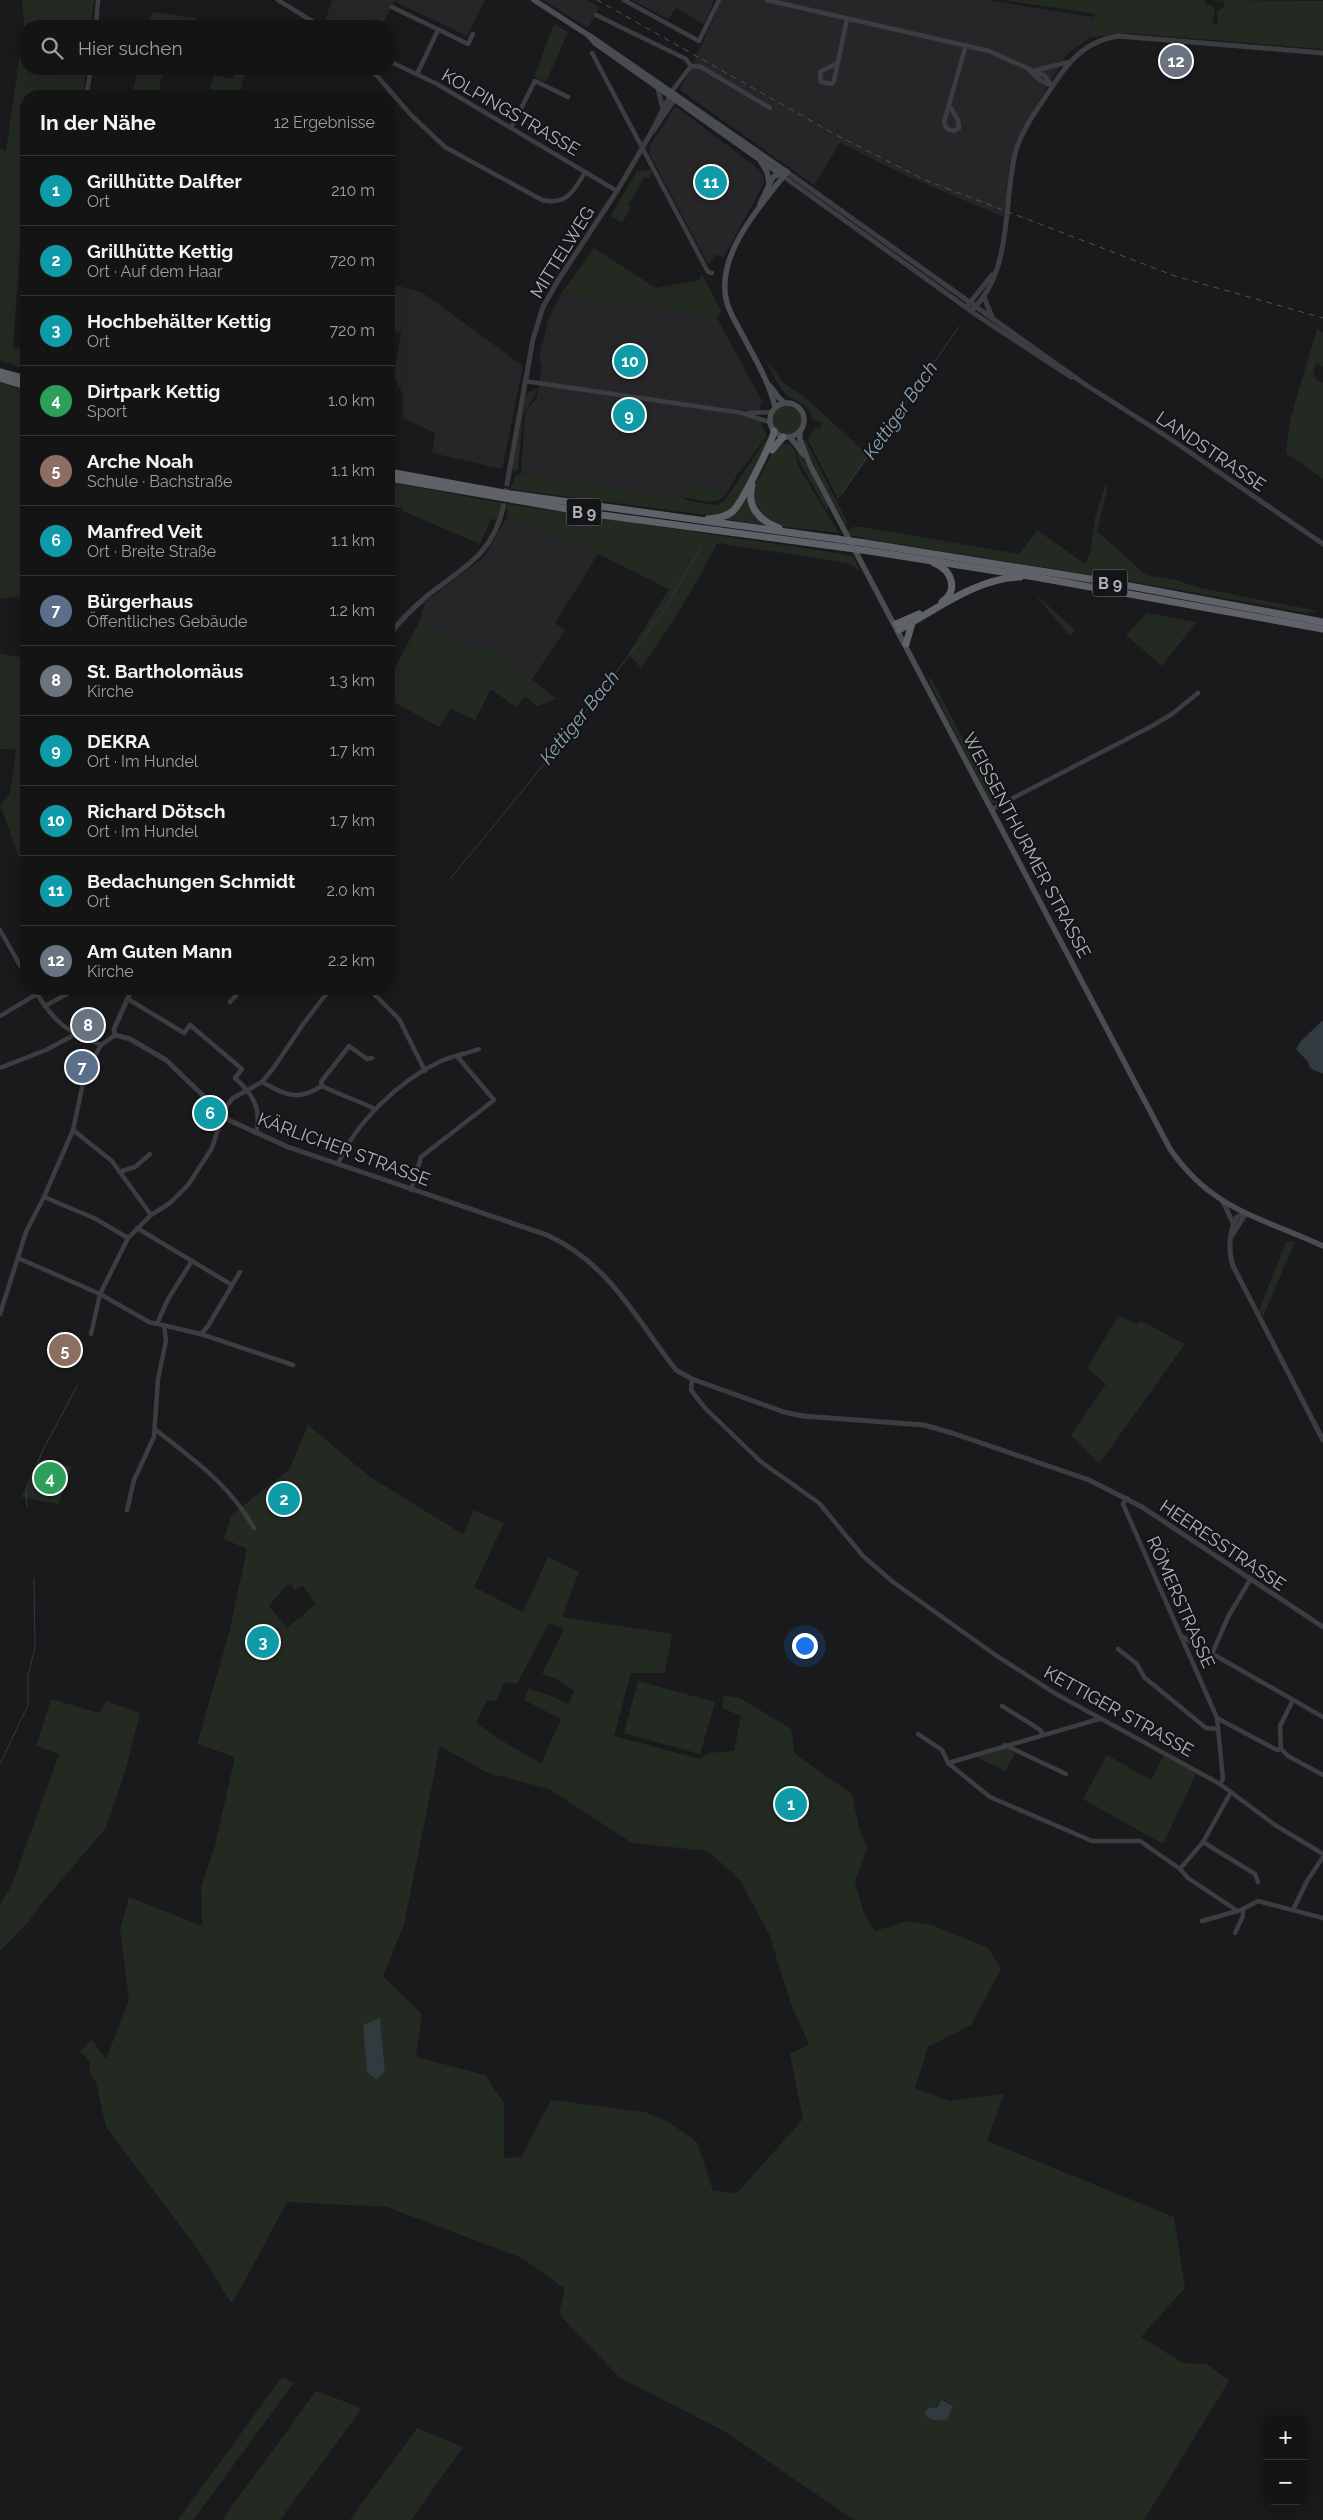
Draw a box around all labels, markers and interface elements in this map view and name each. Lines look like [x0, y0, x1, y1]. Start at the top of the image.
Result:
search box [20, 20, 395, 75]
icon: search [38, 34, 66, 62]
text: Hier suchen [78, 37, 183, 59]
pin: 12 [1160, 42, 1192, 80]
street label: KOLPINGSTRASSE [438, 64, 584, 160]
text: In der Nähe [40, 110, 156, 135]
text: 12 Ergebnisse [274, 113, 375, 132]
pin: 11 [695, 163, 727, 201]
text: Grillhütte Dalfter [87, 170, 242, 192]
text: 1 [52, 181, 60, 200]
text: 210 m [331, 181, 375, 200]
text: Ort [87, 192, 110, 211]
street label: MITTELWEG [525, 202, 599, 302]
text: Grillhütte Kettig [87, 240, 233, 262]
text: 2 [51, 251, 61, 270]
text: 720 m [330, 251, 375, 270]
text: Ort · Auf dem Haar [87, 262, 223, 281]
text: Hochbehälter Kettig [87, 310, 271, 332]
text: 3 [52, 321, 60, 340]
text: 720 m [330, 321, 375, 340]
text: Ort [87, 332, 110, 351]
pin: 10 [614, 342, 646, 380]
water label: Kettiger Bach [858, 357, 942, 463]
text: Dirtpark Kettig [87, 380, 220, 402]
text: 4 [51, 391, 61, 410]
text: 1.0 km [328, 391, 375, 410]
pin: 9 [613, 396, 645, 434]
text: Sport [87, 402, 127, 421]
street label: LANDSTRASSE [1152, 407, 1270, 495]
text: Arche Noah [87, 450, 193, 472]
text: 5 [52, 461, 60, 480]
text: 1.1 km [331, 461, 375, 480]
text: Schule · Bachstraße [87, 472, 232, 491]
road number: B 9 [566, 498, 602, 526]
text: Manfred Veit [87, 520, 203, 542]
text: 6 [51, 531, 61, 550]
text: 1.1 km [331, 531, 375, 550]
text: Ort · Breite Straße [87, 542, 216, 561]
road number: B 9 [1092, 570, 1128, 596]
text: Bürgerhaus [87, 590, 193, 612]
text: 7 [52, 601, 60, 620]
text: 1.2 km [330, 601, 375, 620]
text: Öffentliches Gebäude [87, 612, 248, 631]
text: St. Bartholomäus [87, 660, 243, 682]
water label: Kettiger Bach [535, 666, 623, 768]
text: 8 [51, 671, 61, 690]
text: 1.3 km [329, 671, 375, 690]
text: Kirche [87, 682, 134, 701]
street label: WEISSENTHURMER STRASSE [959, 729, 1095, 961]
text: DEKRA [87, 730, 150, 752]
text: 9 [51, 741, 61, 760]
text: 1.7 km [330, 741, 375, 760]
text: Ort · Im Hundel [87, 752, 198, 771]
text: Richard Dötsch [87, 800, 225, 822]
text: 10 [47, 811, 65, 830]
text: 1.7 km [330, 811, 375, 830]
text: Ort · Im Hundel [87, 822, 198, 841]
text: Bedachungen Schmidt [87, 870, 295, 892]
text: 11 [48, 881, 64, 900]
text: 2.0 km [327, 881, 375, 900]
text: Ort [87, 892, 110, 911]
text: Am Guten Mann [87, 940, 232, 962]
text: 12 [48, 951, 64, 970]
text: 2.2 km [328, 951, 375, 970]
text: Kirche [87, 962, 134, 981]
pin: 8 [72, 1006, 104, 1044]
pin: 7 [66, 1048, 98, 1086]
pin: 6 [194, 1094, 226, 1132]
street label: KÄRLICHER STRASSE [255, 1108, 433, 1190]
pin: 5 [49, 1331, 81, 1369]
pin: 4 [34, 1459, 66, 1497]
pin: 2 [268, 1480, 300, 1518]
street label: HEERESSTRASSE [1156, 1495, 1290, 1595]
street label: RÖMERSTRASSE [1142, 1533, 1220, 1671]
pin: 3 [247, 1623, 279, 1661]
your location [792, 1633, 818, 1659]
street label: KETTIGER STRASSE [1041, 1661, 1197, 1761]
pin: 1 [775, 1785, 807, 1823]
map controls [1263, 2415, 1308, 2505]
button: + [1263, 2415, 1308, 2460]
button: − [1263, 2460, 1308, 2505]

